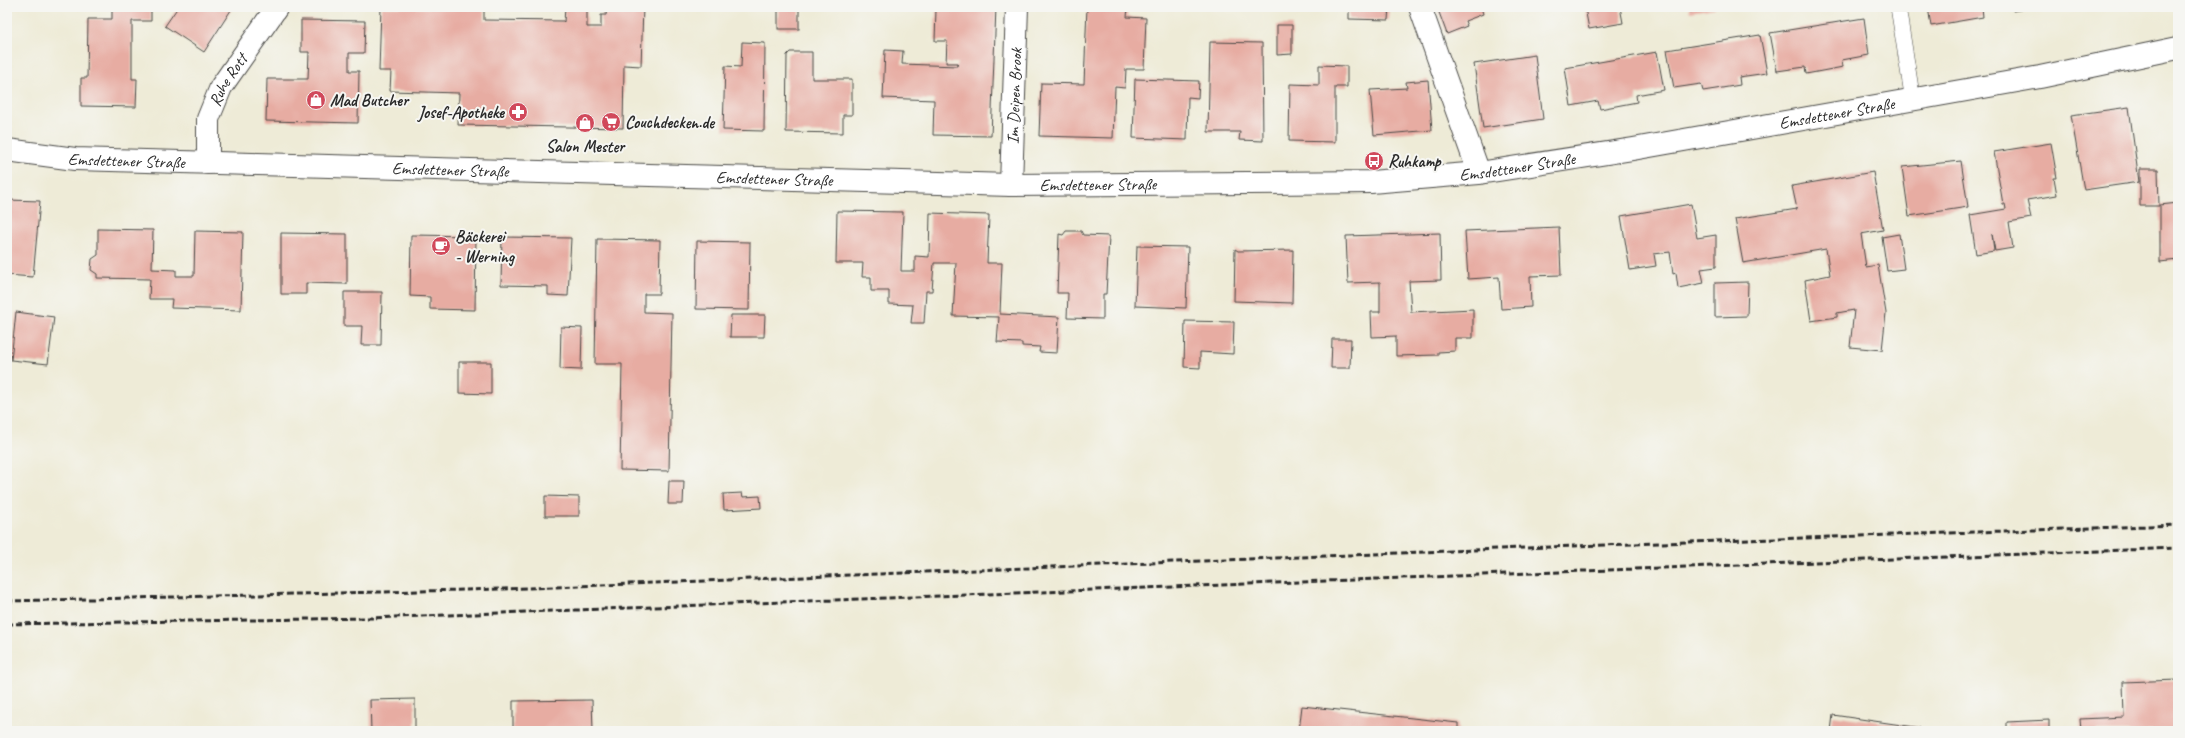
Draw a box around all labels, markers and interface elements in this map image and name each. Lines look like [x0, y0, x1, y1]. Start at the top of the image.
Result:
street label: Im Deipen Brook [1002, 46, 1026, 144]
street label: Ruhe Rott [204, 47, 253, 109]
shop icon: Mad Butcher [305, 89, 327, 111]
place label: Mad Butcher [330, 90, 410, 111]
street label: Emsdettener Straße [1777, 92, 1897, 133]
pharmacy icon: Josef-Apotheke [507, 101, 529, 123]
place label: Josef-Apotheke [417, 102, 505, 123]
supermarket icon: Couchdecken.de [600, 111, 622, 133]
shop icon: Salon Mester [574, 112, 596, 134]
place label: Couchdecken.de [625, 112, 716, 133]
place label: Salon Mester [546, 136, 626, 157]
street label: Emsdettener Straße [1459, 147, 1578, 185]
street label: Emsdettener Straße [67, 148, 186, 173]
bus stop icon: Ruhkamp [1363, 150, 1385, 172]
place label: Ruhkamp [1388, 151, 1442, 172]
street label: Emsdettener Straße [392, 157, 510, 182]
street label: Emsdettener Straße [716, 166, 834, 191]
street label: Emsdettener Straße [1040, 173, 1158, 195]
place label: Bäckerei - Werning [455, 226, 516, 267]
cafe icon: Bäckerei - Werning [430, 235, 452, 257]

